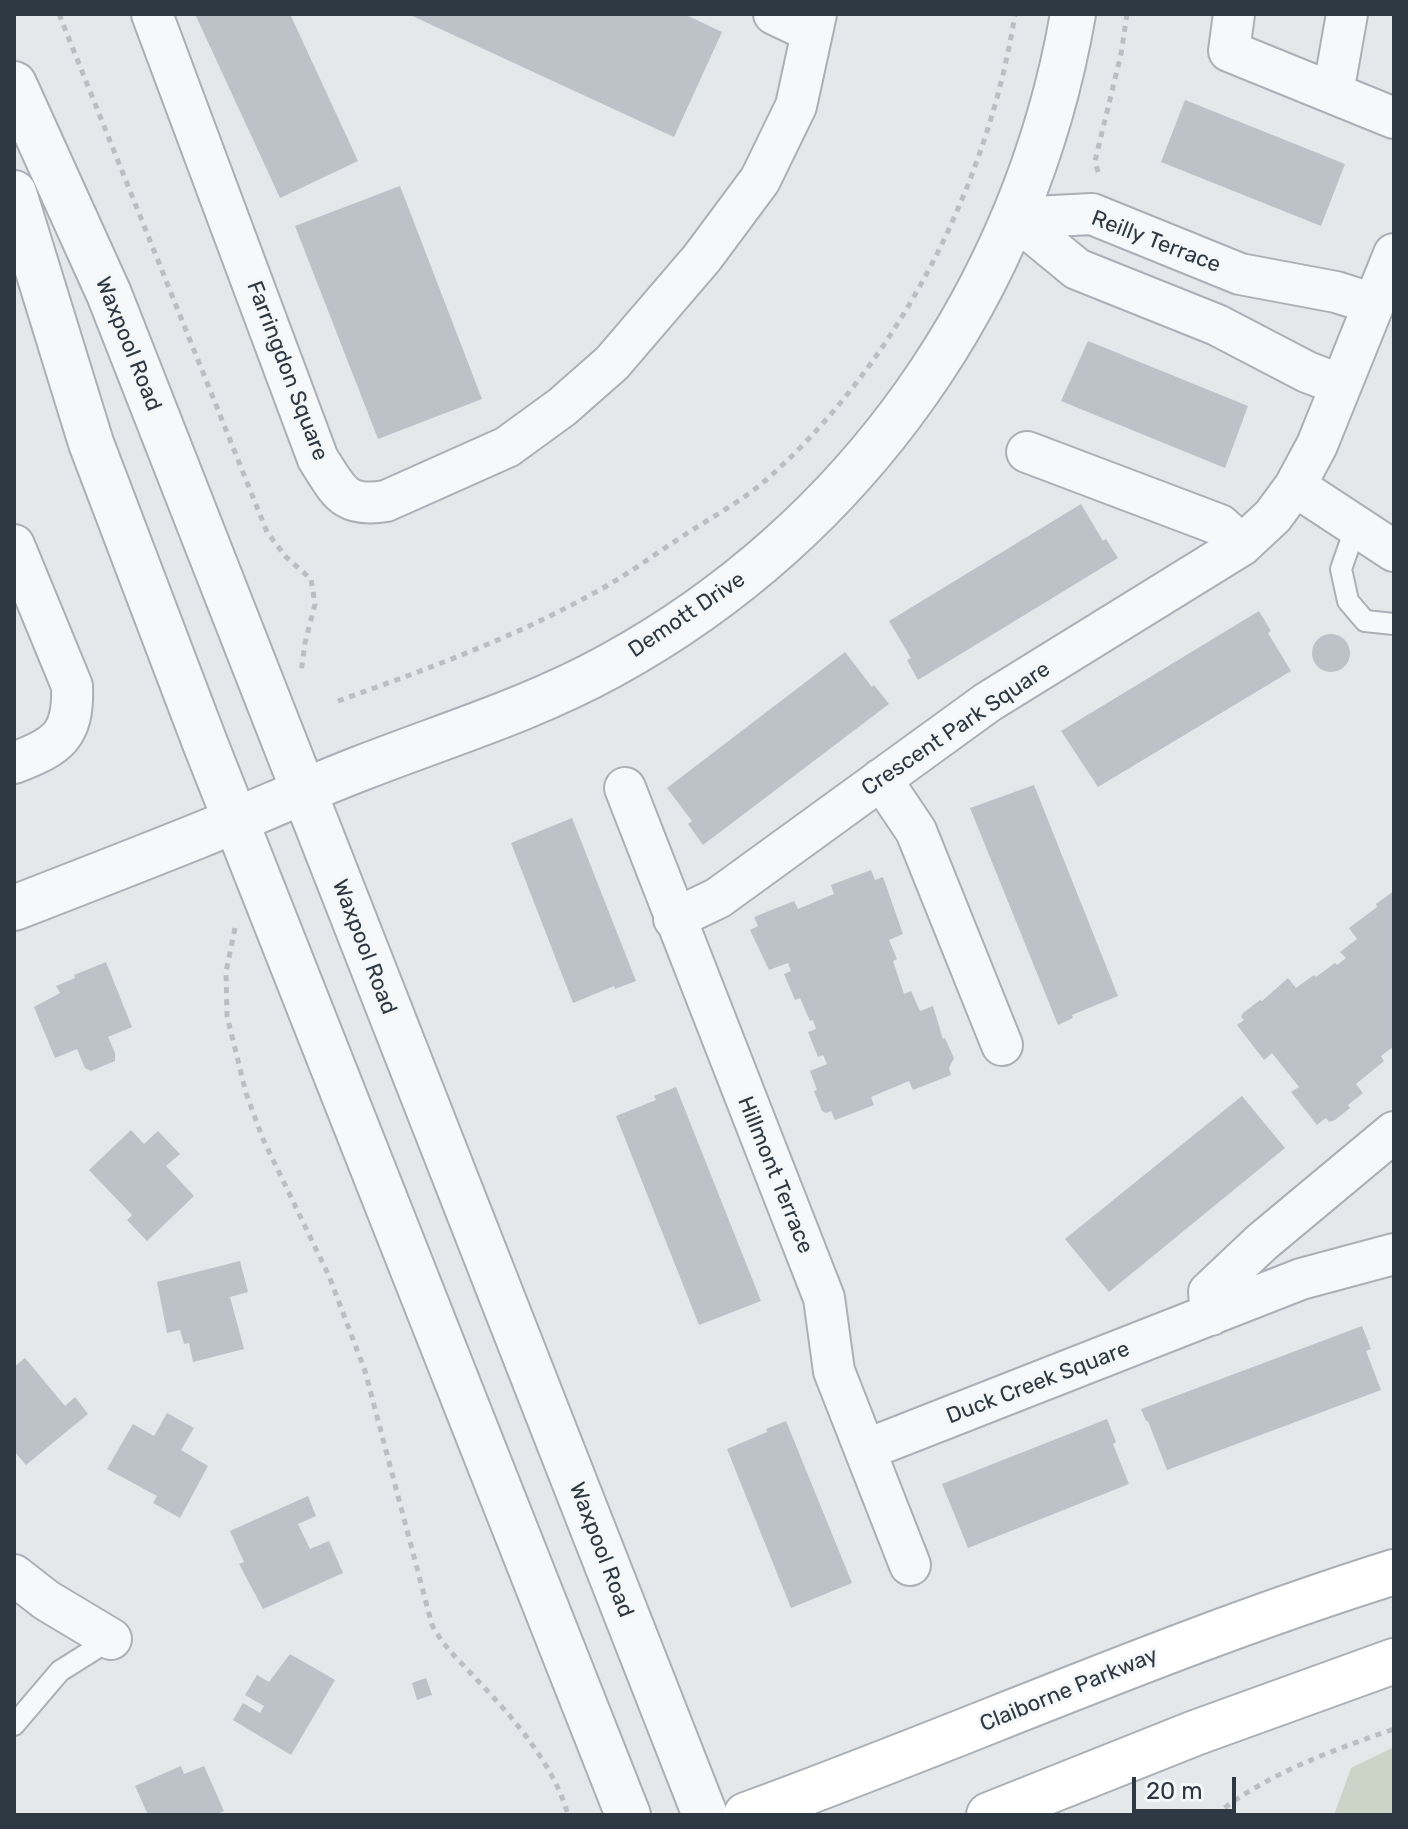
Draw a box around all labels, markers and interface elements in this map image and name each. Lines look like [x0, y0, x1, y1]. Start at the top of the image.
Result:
street label: Reilly Terrace [1088, 205, 1224, 279]
street label: Waxpool Road [89, 273, 167, 415]
street label: Farringdon Square [241, 278, 333, 464]
street label: Demott Drive [624, 566, 750, 664]
street label: Crescent Park Square [857, 656, 1055, 802]
street label: Waxpool Road [326, 876, 402, 1018]
street label: Hillmont Terrace [731, 1093, 819, 1257]
street label: Duck Creek Square [943, 1336, 1133, 1430]
street label: Waxpool Road [563, 1479, 639, 1621]
street label: Claiborne Parkway [976, 1642, 1162, 1738]
scale bar [1136, 1761, 1240, 1811]
text: 20 m [1146, 1777, 1203, 1805]

